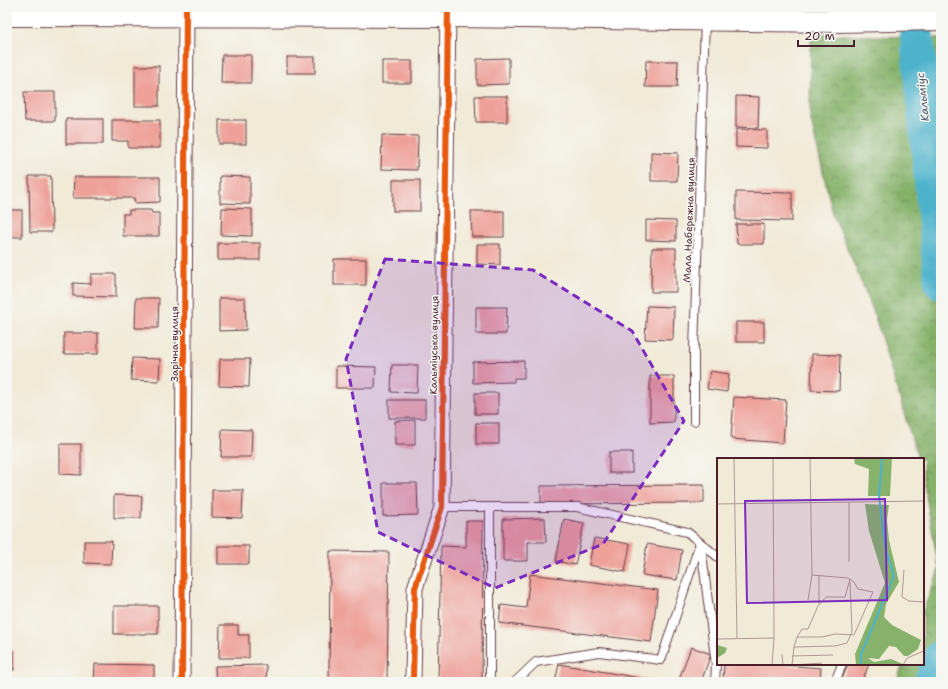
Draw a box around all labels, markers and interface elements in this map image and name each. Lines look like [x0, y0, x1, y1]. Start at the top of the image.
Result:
scale bar [798, 22, 854, 48]
text: 20 m [804, 28, 835, 44]
water label: Кальміус [913, 71, 933, 122]
street label: Мала Набережна вулиця [680, 157, 698, 283]
street label: Кальміуська вулиця [427, 295, 441, 395]
street label: Зарічна вулиця [168, 306, 181, 382]
inset map [717, 458, 924, 665]

